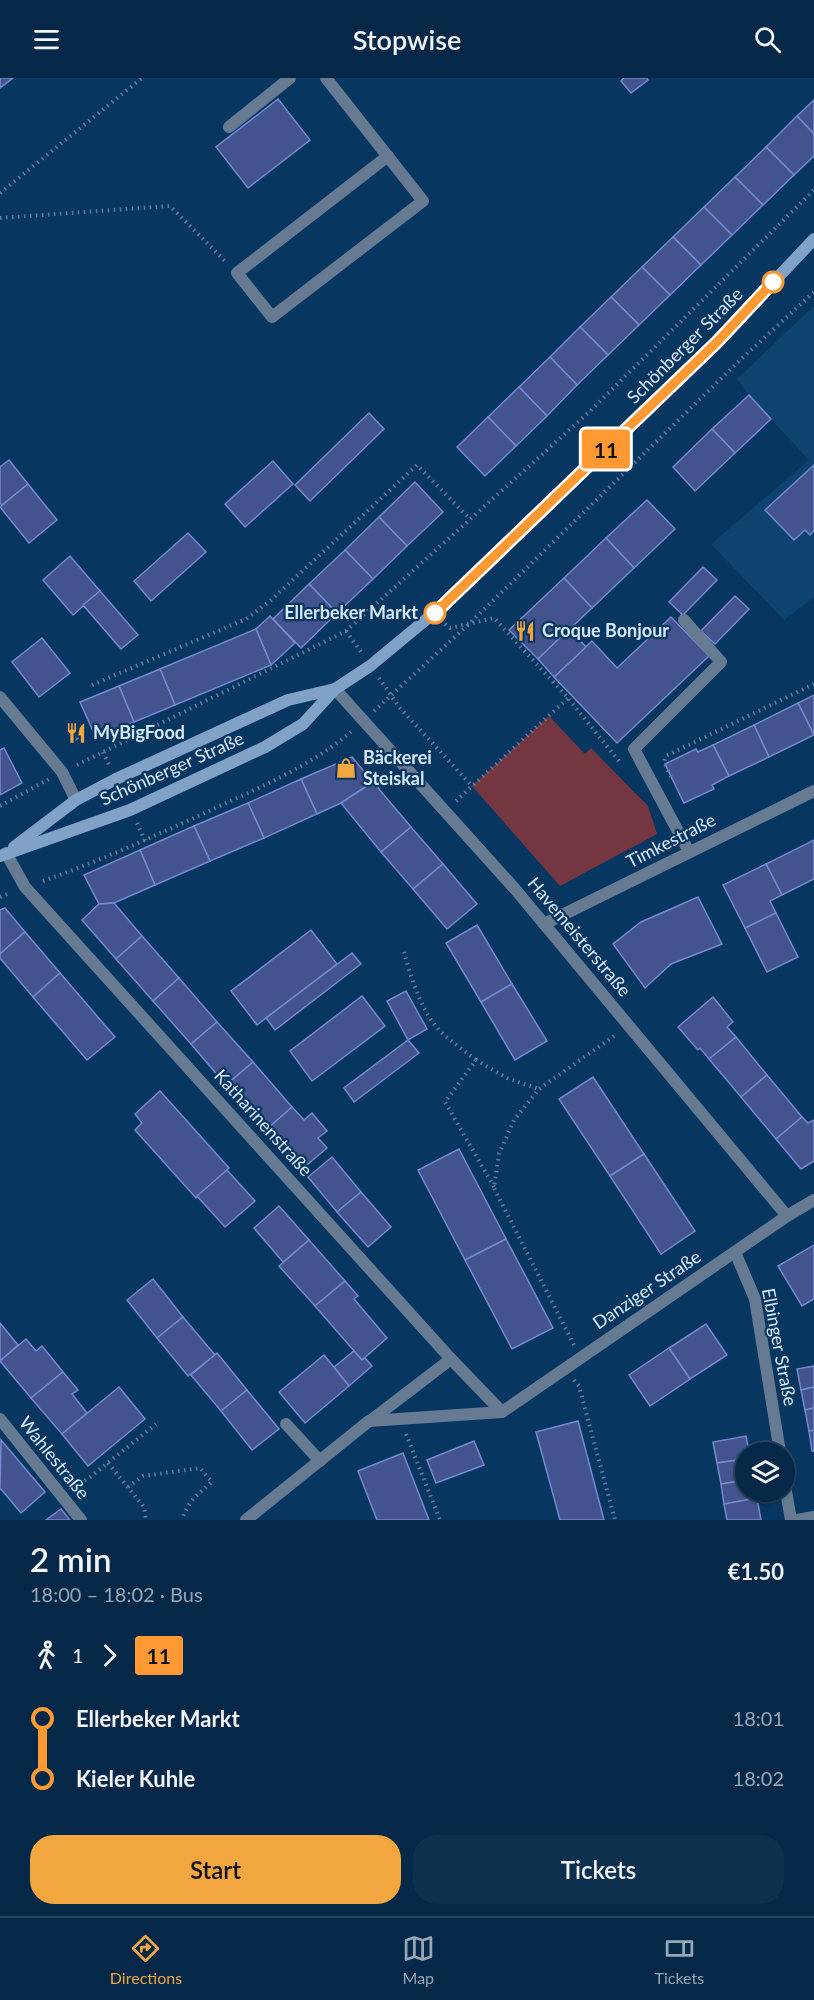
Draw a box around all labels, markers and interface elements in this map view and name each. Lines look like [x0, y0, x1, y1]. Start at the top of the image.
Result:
icon: menu [30, 23, 63, 56]
text: Stopwise [353, 23, 461, 56]
icon: search [751, 23, 784, 56]
unlabelled marker [762, 271, 784, 293]
street label: Schönberger Straße [622, 283, 747, 408]
line badge: 11 [579, 430, 633, 469]
text: 11 [594, 437, 618, 462]
place label: Ellerbeker Markt [284, 601, 418, 623]
marker: Ellerbeker Markt [424, 602, 446, 624]
restaurant icon: Croque Bonjour [513, 619, 537, 643]
place label: Croque Bonjour [542, 619, 669, 641]
restaurant icon: MyBigFood [64, 721, 88, 745]
place label: MyBigFood [93, 721, 185, 743]
street label: Schönberger Straße [96, 726, 247, 810]
place label: Bäckerei Steiskal [363, 746, 432, 789]
shop icon: Bäckerei Steiskal [334, 756, 358, 780]
street label: Timkestraße [622, 808, 719, 872]
street label: Havemeisterstraße [523, 872, 636, 1001]
street label: Katharinenstraße [210, 1064, 317, 1180]
street label: Danziger Straße [588, 1245, 705, 1333]
street label: Elbinger Straße [758, 1286, 802, 1408]
street label: Wahlestraße [15, 1412, 95, 1503]
map controls [735, 1442, 795, 1502]
button: layers [735, 1442, 795, 1502]
text: 2 min [30, 1539, 111, 1579]
text: €1.50 [728, 1558, 784, 1585]
text: 18:00 – 18:02 · Bus [30, 1582, 203, 1606]
icon: walk [30, 1639, 63, 1672]
icon: forward [93, 1639, 126, 1672]
text: 1 [72, 1643, 84, 1667]
text: 11 [147, 1643, 171, 1668]
text: Ellerbeker Markt [76, 1705, 240, 1732]
text: 18:01 [733, 1706, 784, 1730]
text: Kieler Kuhle [76, 1765, 195, 1792]
text: 18:02 [733, 1766, 784, 1790]
button: Start [30, 1835, 401, 1904]
button: Tickets [413, 1835, 784, 1904]
tab: Directions [110, 1932, 182, 1987]
tab: Map [402, 1932, 435, 1987]
tab: Tickets [655, 1932, 704, 1987]

